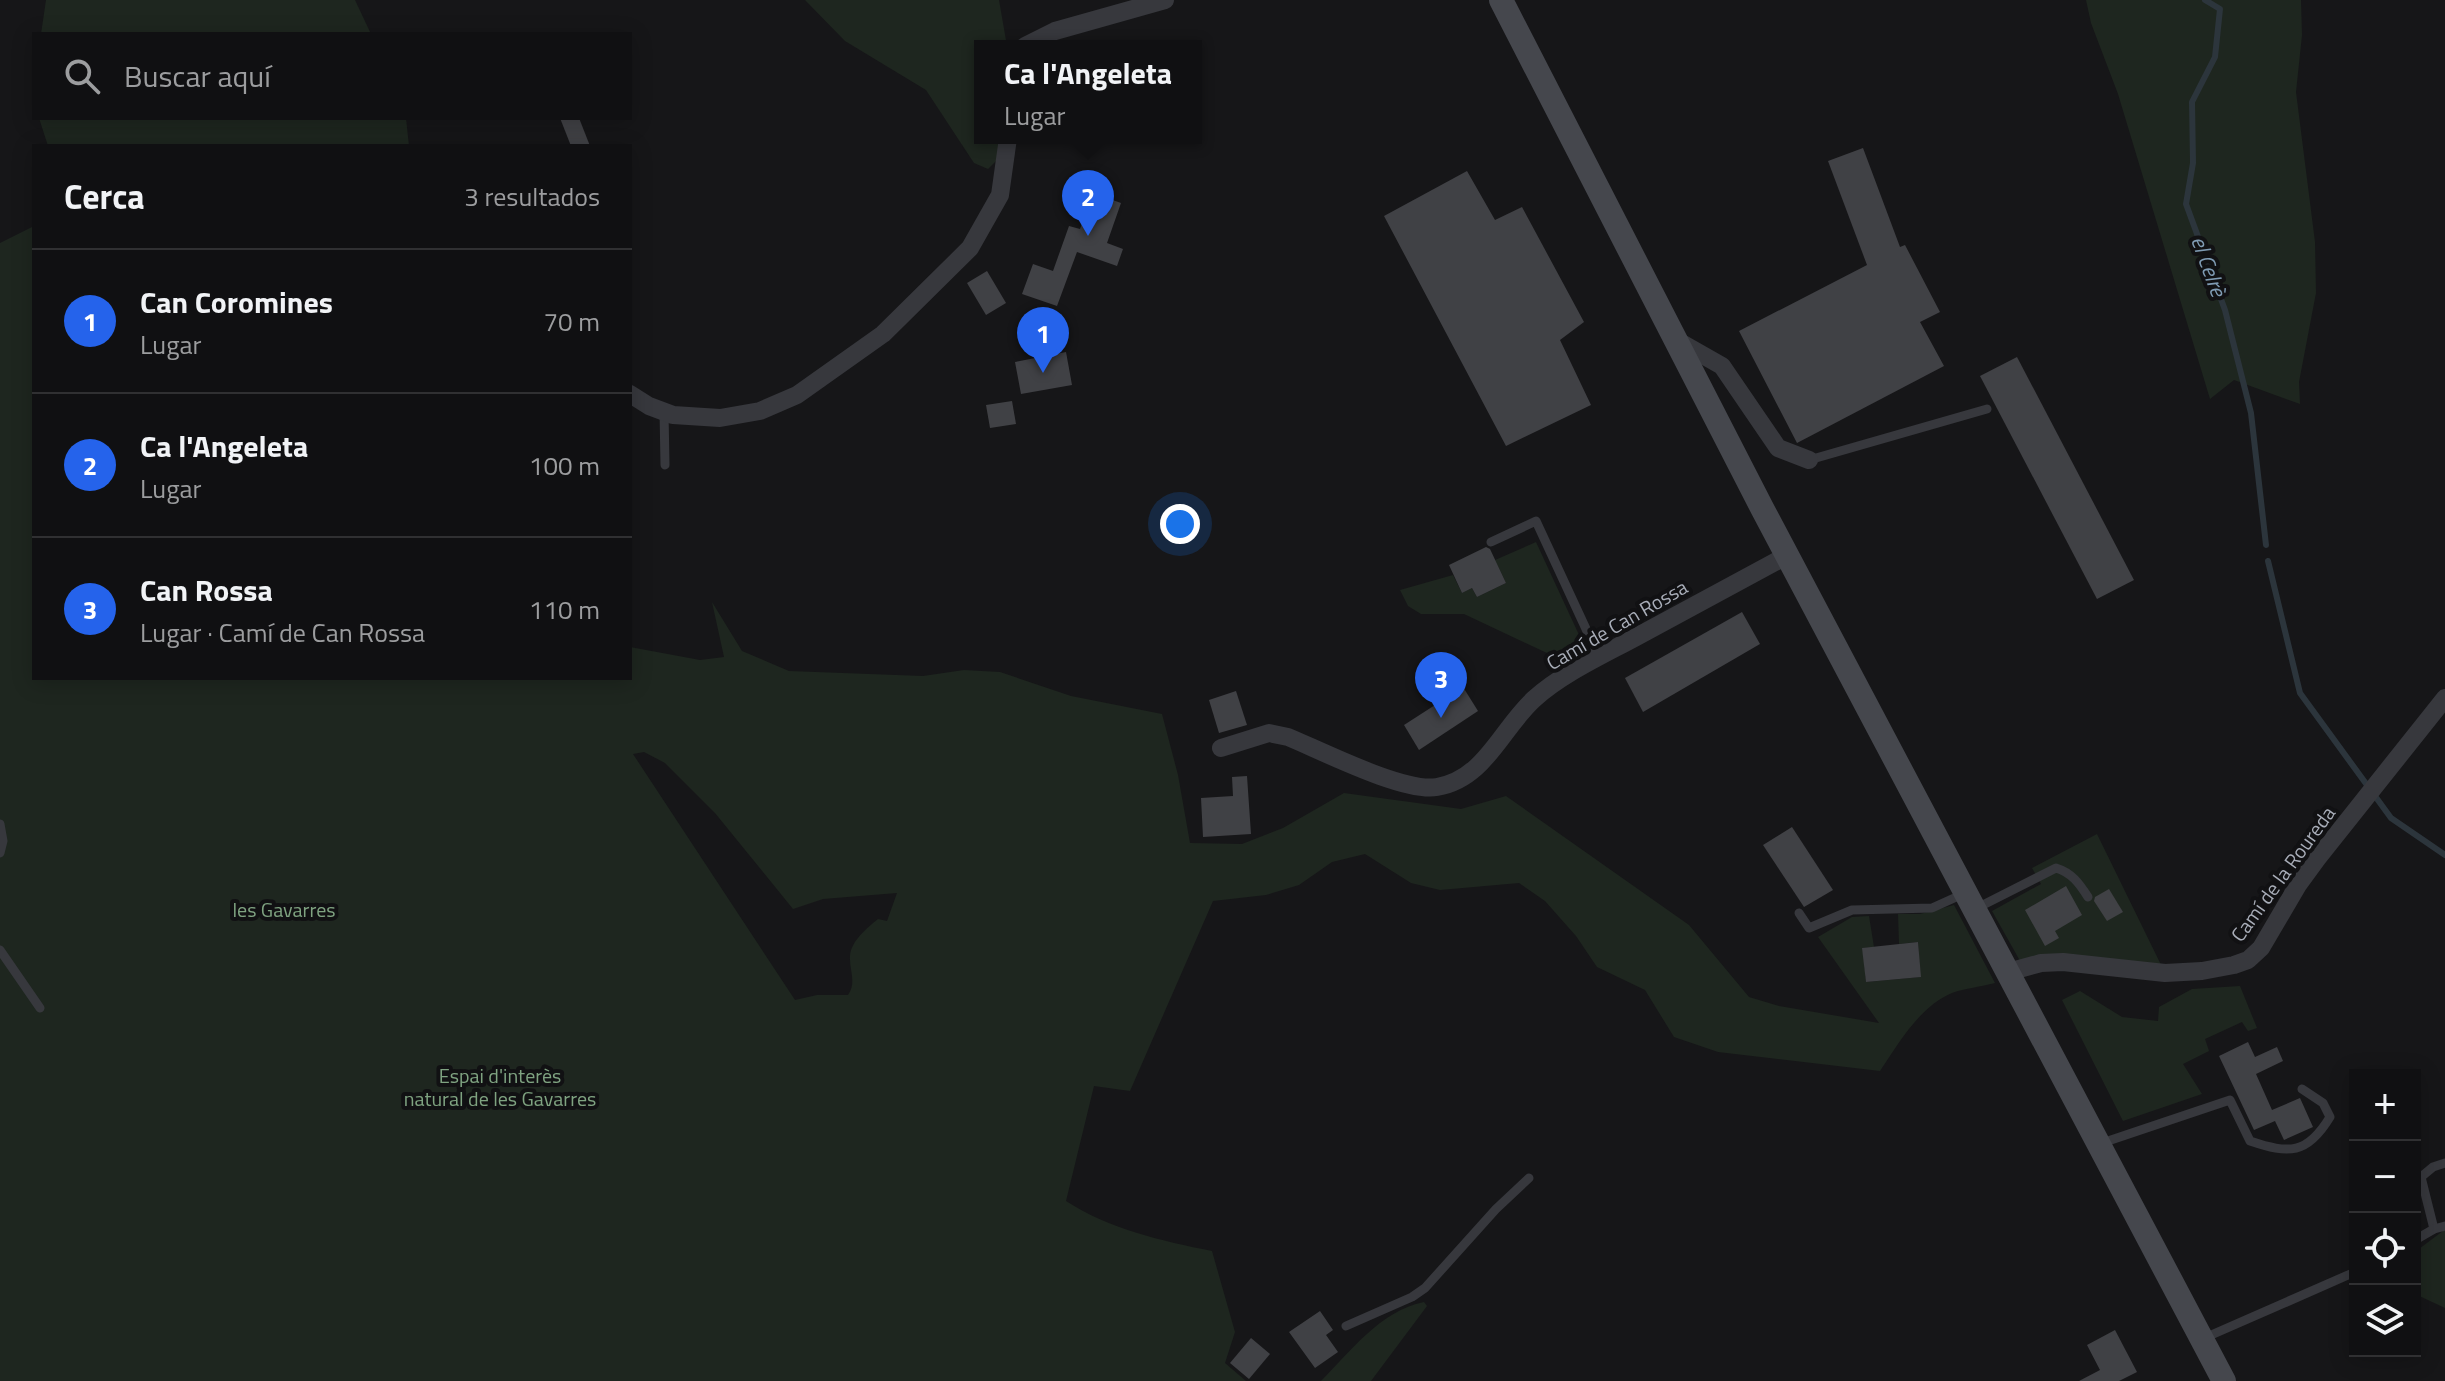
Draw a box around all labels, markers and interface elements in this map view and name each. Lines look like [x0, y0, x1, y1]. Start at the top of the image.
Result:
search box [32, 32, 632, 120]
popup [974, 40, 1202, 144]
text: Ca l'Angeleta [1004, 50, 1172, 96]
text: Buscar aquí [124, 53, 271, 99]
icon: search [60, 54, 104, 98]
text: Lugar [1004, 96, 1065, 135]
text: Cerca [64, 170, 145, 222]
pin: 2 [1062, 170, 1114, 236]
text: 3 resultados [464, 177, 600, 216]
water label: el Celrè [2182, 231, 2236, 303]
text: Can Coromines [140, 279, 333, 325]
text: 1 [83, 302, 97, 341]
text: 70 m [543, 302, 600, 341]
pin: 1 [1017, 307, 1069, 373]
text: Lugar [140, 325, 202, 364]
text: Ca l'Angeleta [140, 423, 308, 469]
text: 2 [83, 446, 97, 485]
text: 100 m [529, 446, 600, 485]
text: Lugar [140, 469, 202, 508]
your location [1160, 504, 1200, 544]
text: Can Rossa [140, 567, 273, 613]
street label: Camí de Can Rossa [1540, 571, 1693, 678]
text: 3 [83, 590, 97, 629]
text: 110 m [529, 590, 600, 629]
text: Lugar · Camí de Can Rossa [140, 613, 425, 652]
pin: 3 [1415, 652, 1467, 718]
street label: Camí de la Roureda [2223, 799, 2343, 948]
park label: les Gavarres [232, 894, 336, 925]
park label: Espai d'interès natural de les Gavarres [404, 1060, 596, 1114]
map controls [2349, 1069, 2421, 1357]
button: + [2349, 1069, 2421, 1141]
button: − [2349, 1141, 2421, 1213]
button: locate [2349, 1213, 2421, 1285]
button: layers [2349, 1285, 2421, 1357]

